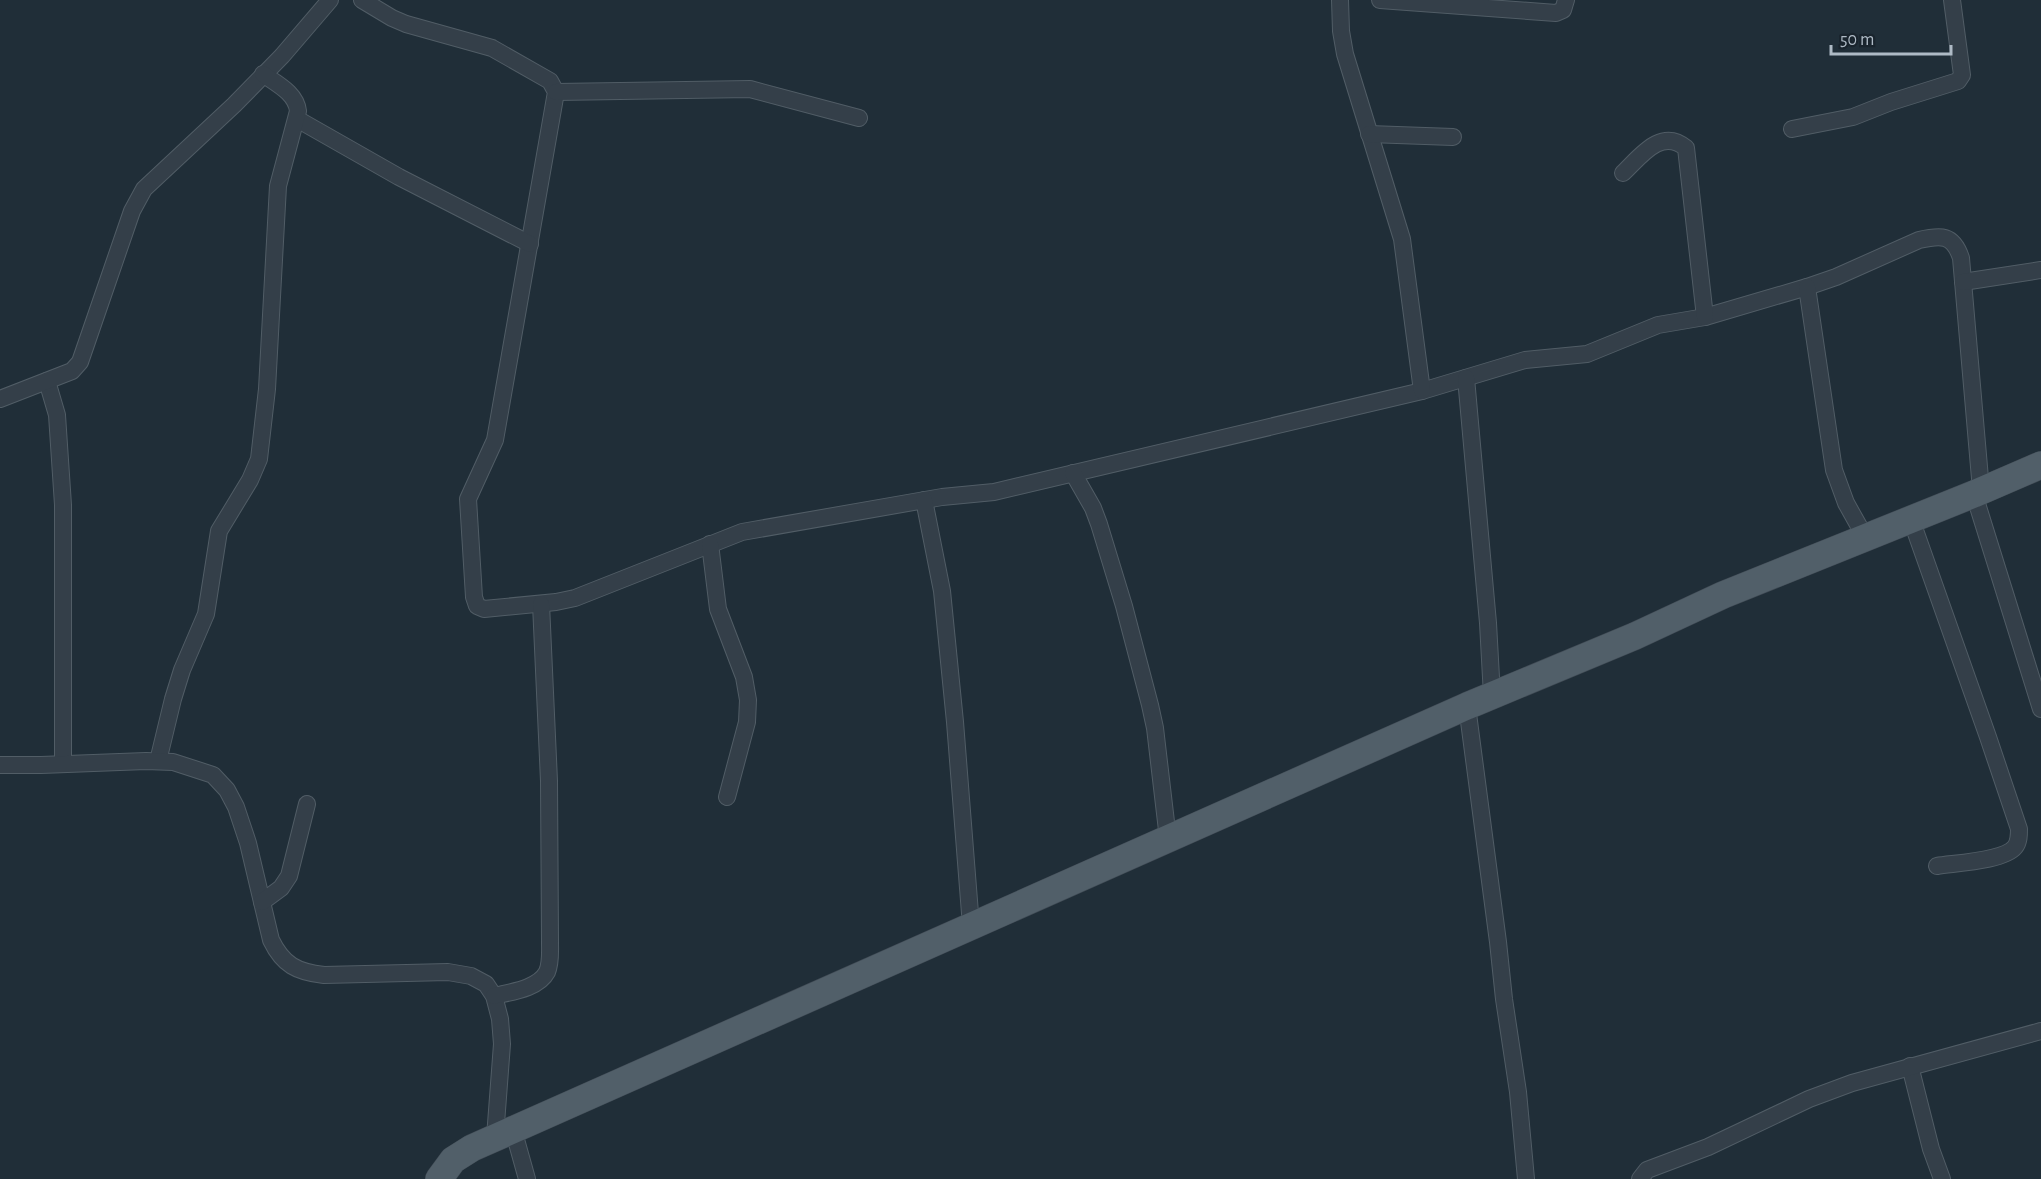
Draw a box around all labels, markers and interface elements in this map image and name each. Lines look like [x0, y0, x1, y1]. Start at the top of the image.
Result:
scale bar [1831, 18, 1951, 56]
text: 50 m [1840, 31, 1874, 49]

